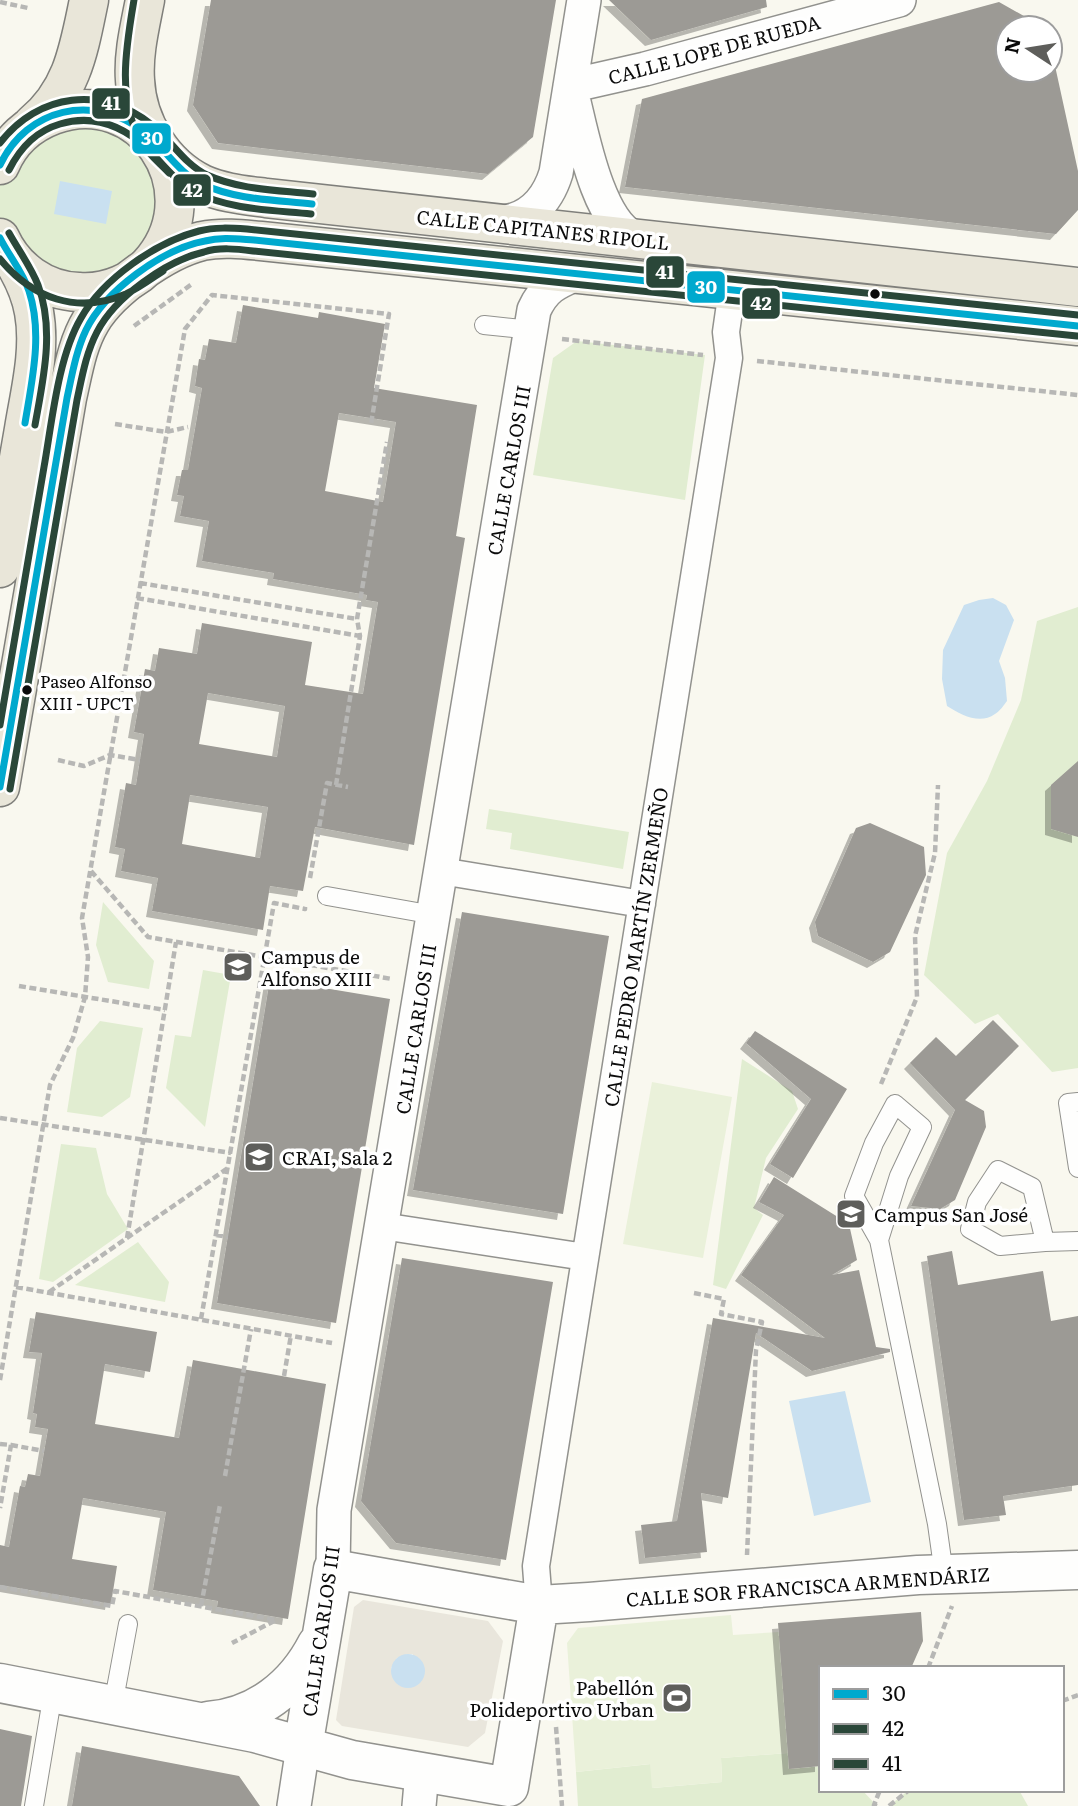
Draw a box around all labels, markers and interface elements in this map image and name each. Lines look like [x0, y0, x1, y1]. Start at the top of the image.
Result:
street label: CALLE LOPE DE RUEDA [605, 7, 823, 91]
north arrow [994, 14, 1064, 84]
text: N [996, 34, 1027, 56]
line badge: 41 [91, 87, 131, 120]
text: 41 [101, 88, 121, 116]
line badge: 30 [131, 122, 172, 155]
text: 30 [141, 123, 163, 151]
line badge: 42 [172, 173, 212, 207]
text: 42 [181, 175, 203, 203]
street label: CALLE CAPITANES RIPOLL [415, 202, 671, 256]
line badge: 41 [645, 255, 685, 289]
text: 41 [655, 257, 675, 285]
line badge: 30 [686, 270, 726, 304]
text: 30 [695, 272, 717, 300]
line badge: 42 [741, 287, 781, 320]
unlabelled marker [868, 287, 882, 301]
text: 42 [750, 288, 772, 316]
street label: CALLE CARLOS III [479, 383, 537, 557]
place label: Paseo Alfonso XIII - UPCT [40, 668, 152, 715]
marker: Paseo Alfonso XIII - UPCT [20, 683, 34, 697]
street label: CALLE PEDRO MARTÍN ZERMEÑO [596, 785, 674, 1109]
place label: Campus de Alfonso XIII [261, 942, 372, 992]
street label: CALLE CARLOS III [388, 942, 442, 1116]
school or university icon: Campus de Alfonso XIII [221, 950, 255, 984]
school or university icon: CRAI, Sala 2 [242, 1140, 276, 1174]
place label: CRAI, Sala 2 [282, 1143, 392, 1171]
school or university icon: Campus San José [834, 1197, 868, 1231]
place label: Campus San José [874, 1200, 1028, 1228]
street label: CALLE CARLOS III [294, 1544, 346, 1718]
street label: CALLE SOR FRANCISCA ARMENDÁRIZ [625, 1559, 991, 1613]
legend [819, 1666, 1064, 1792]
place label: Pabellón Polideportivo Urban [469, 1673, 654, 1723]
text: 30 [882, 1676, 906, 1707]
sports icon: Pabellón Polideportivo Urban [660, 1681, 694, 1715]
text: 42 [882, 1711, 904, 1742]
text: 41 [882, 1746, 903, 1777]

